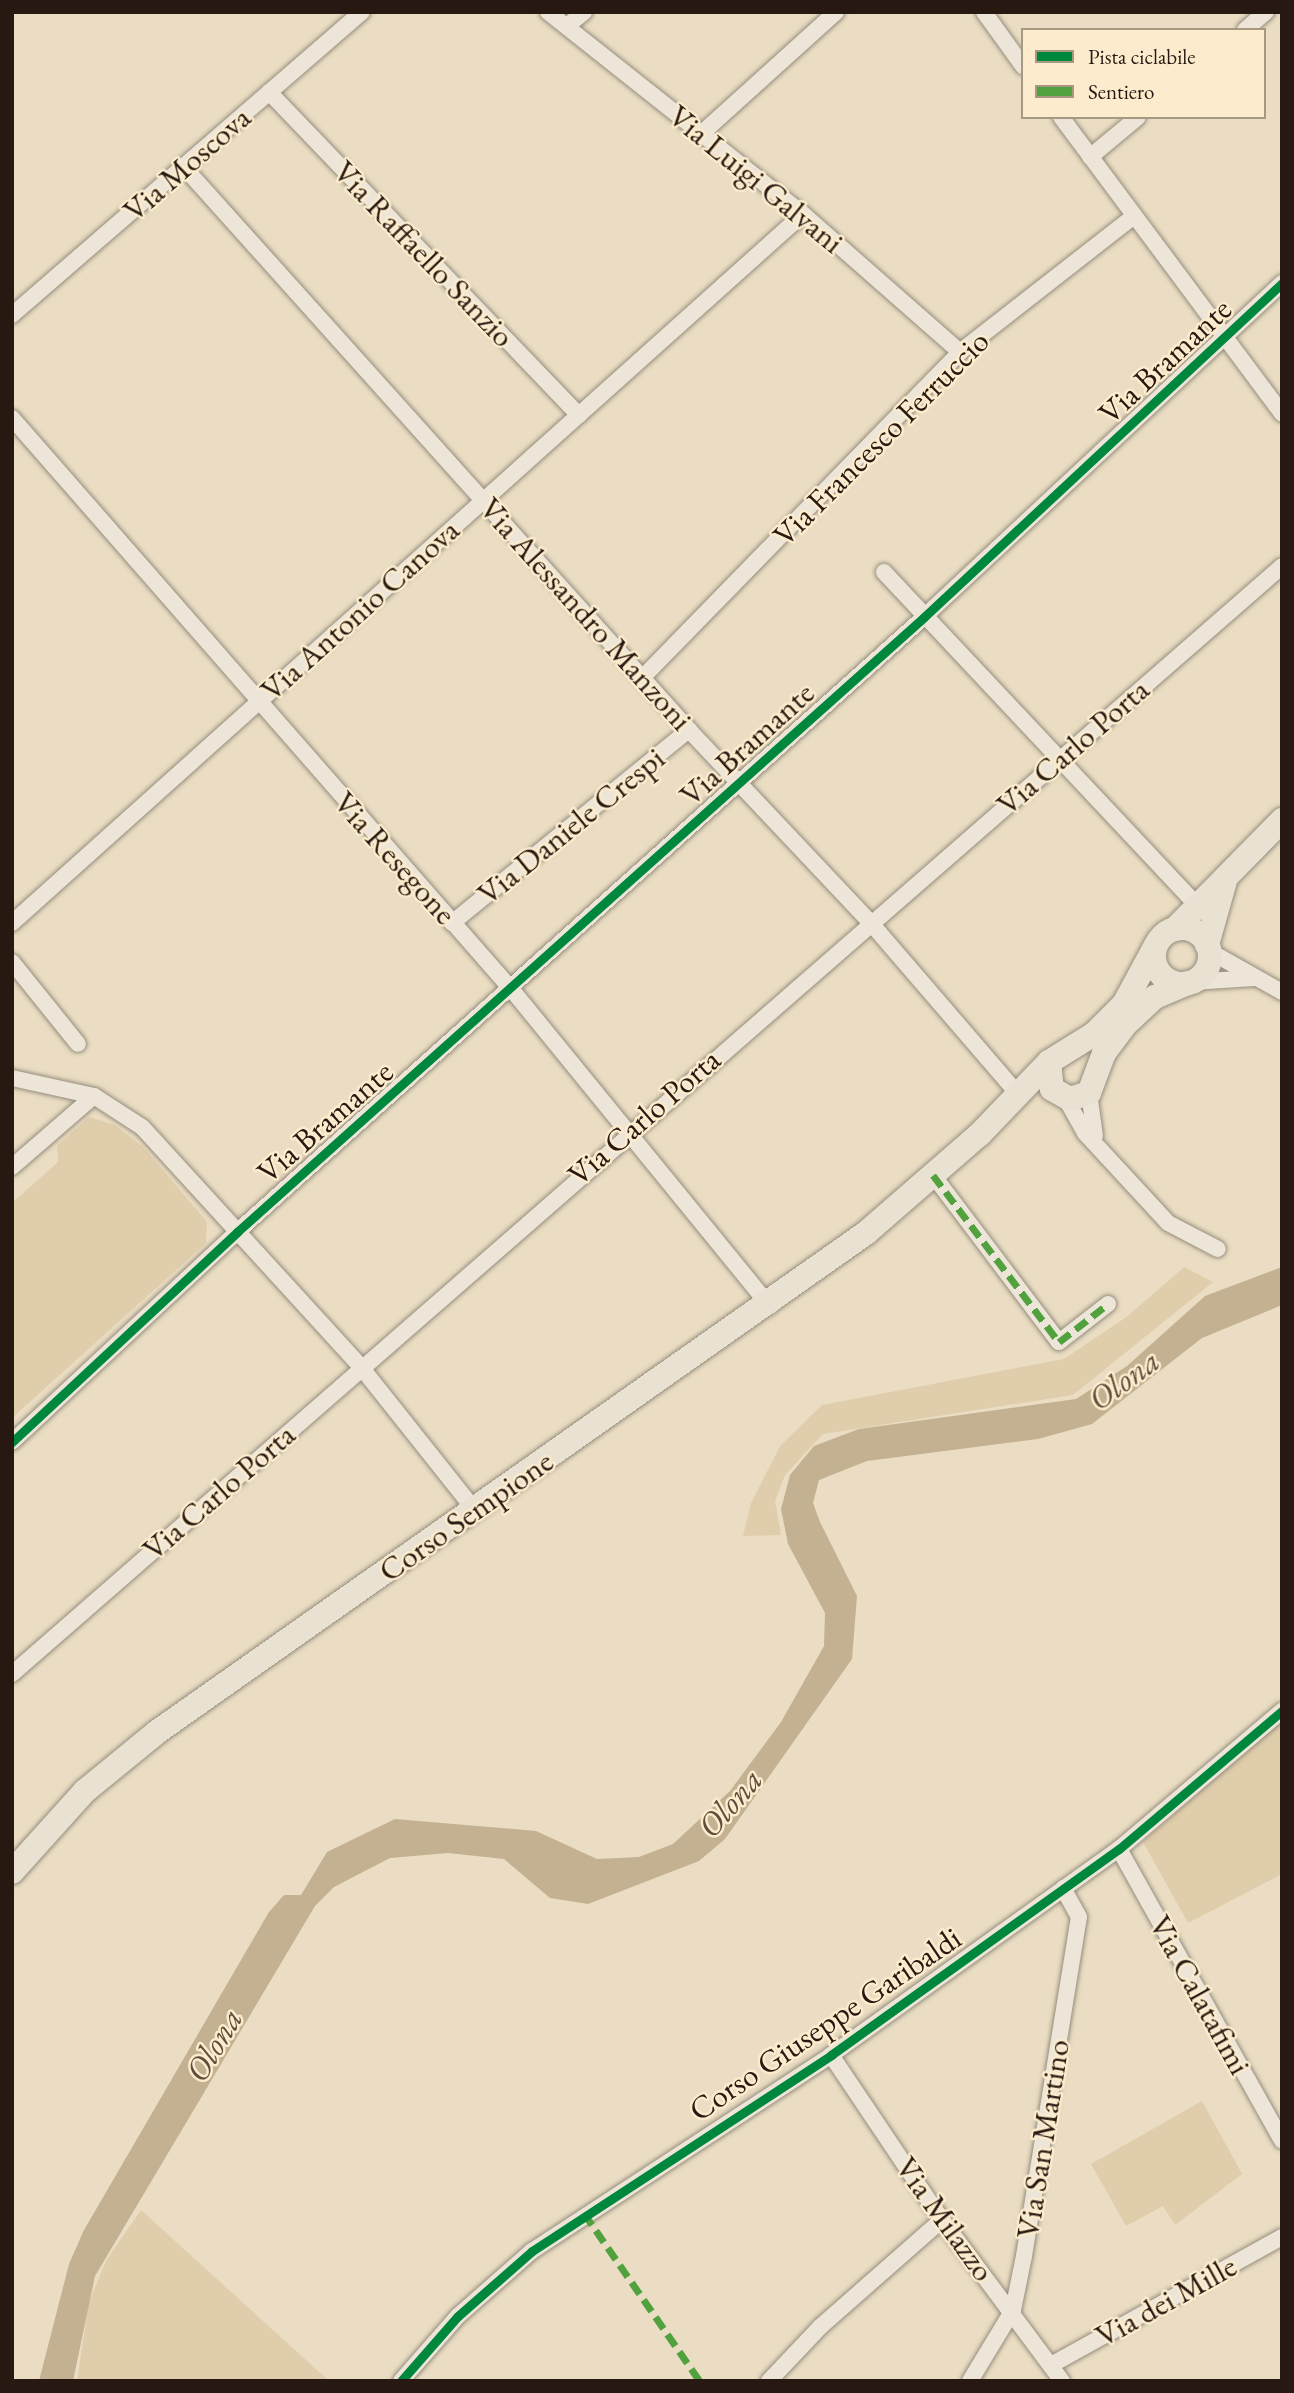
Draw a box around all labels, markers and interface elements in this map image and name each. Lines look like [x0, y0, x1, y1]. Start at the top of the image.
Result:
legend [1021, 28, 1266, 119]
text: Pista ciclabile [1088, 43, 1196, 70]
text: Sentiero [1088, 78, 1154, 105]
street label: Via Luigi Galvani [661, 97, 851, 261]
street label: Via Moscova [115, 98, 259, 230]
street label: Via Raffaello Sanzio [325, 153, 523, 355]
street label: Via Bramante [1091, 290, 1239, 432]
street label: Via Francesco Ferruccio [765, 322, 997, 554]
street label: Via Alessandro Manzoni [471, 490, 701, 738]
street label: Via Antonio Canova [253, 511, 467, 709]
street label: Via Carlo Porta [989, 670, 1157, 824]
street label: Via Bramante [672, 674, 822, 814]
street label: Via Daniele Crespi [470, 739, 672, 913]
street label: Via Resegone [325, 784, 465, 932]
street label: Via Carlo Porta [560, 1040, 728, 1194]
street label: Via Bramante [249, 1053, 401, 1191]
water label: Olona [1081, 1341, 1167, 1419]
street label: Via Carlo Porta [135, 1415, 303, 1569]
street label: Corso Sempione [372, 1442, 560, 1590]
water label: Olona [689, 1760, 771, 1846]
street label: Via Calatafimi [1141, 1909, 1259, 2081]
street label: Corso Giuseppe Garibaldi [682, 1919, 968, 2129]
water label: Olona [177, 2001, 251, 2089]
street label: Via San Martino [1008, 2037, 1078, 2241]
street label: Via Milazzo [887, 2149, 1003, 2289]
street label: Via dei Mille [1089, 2247, 1243, 2355]

